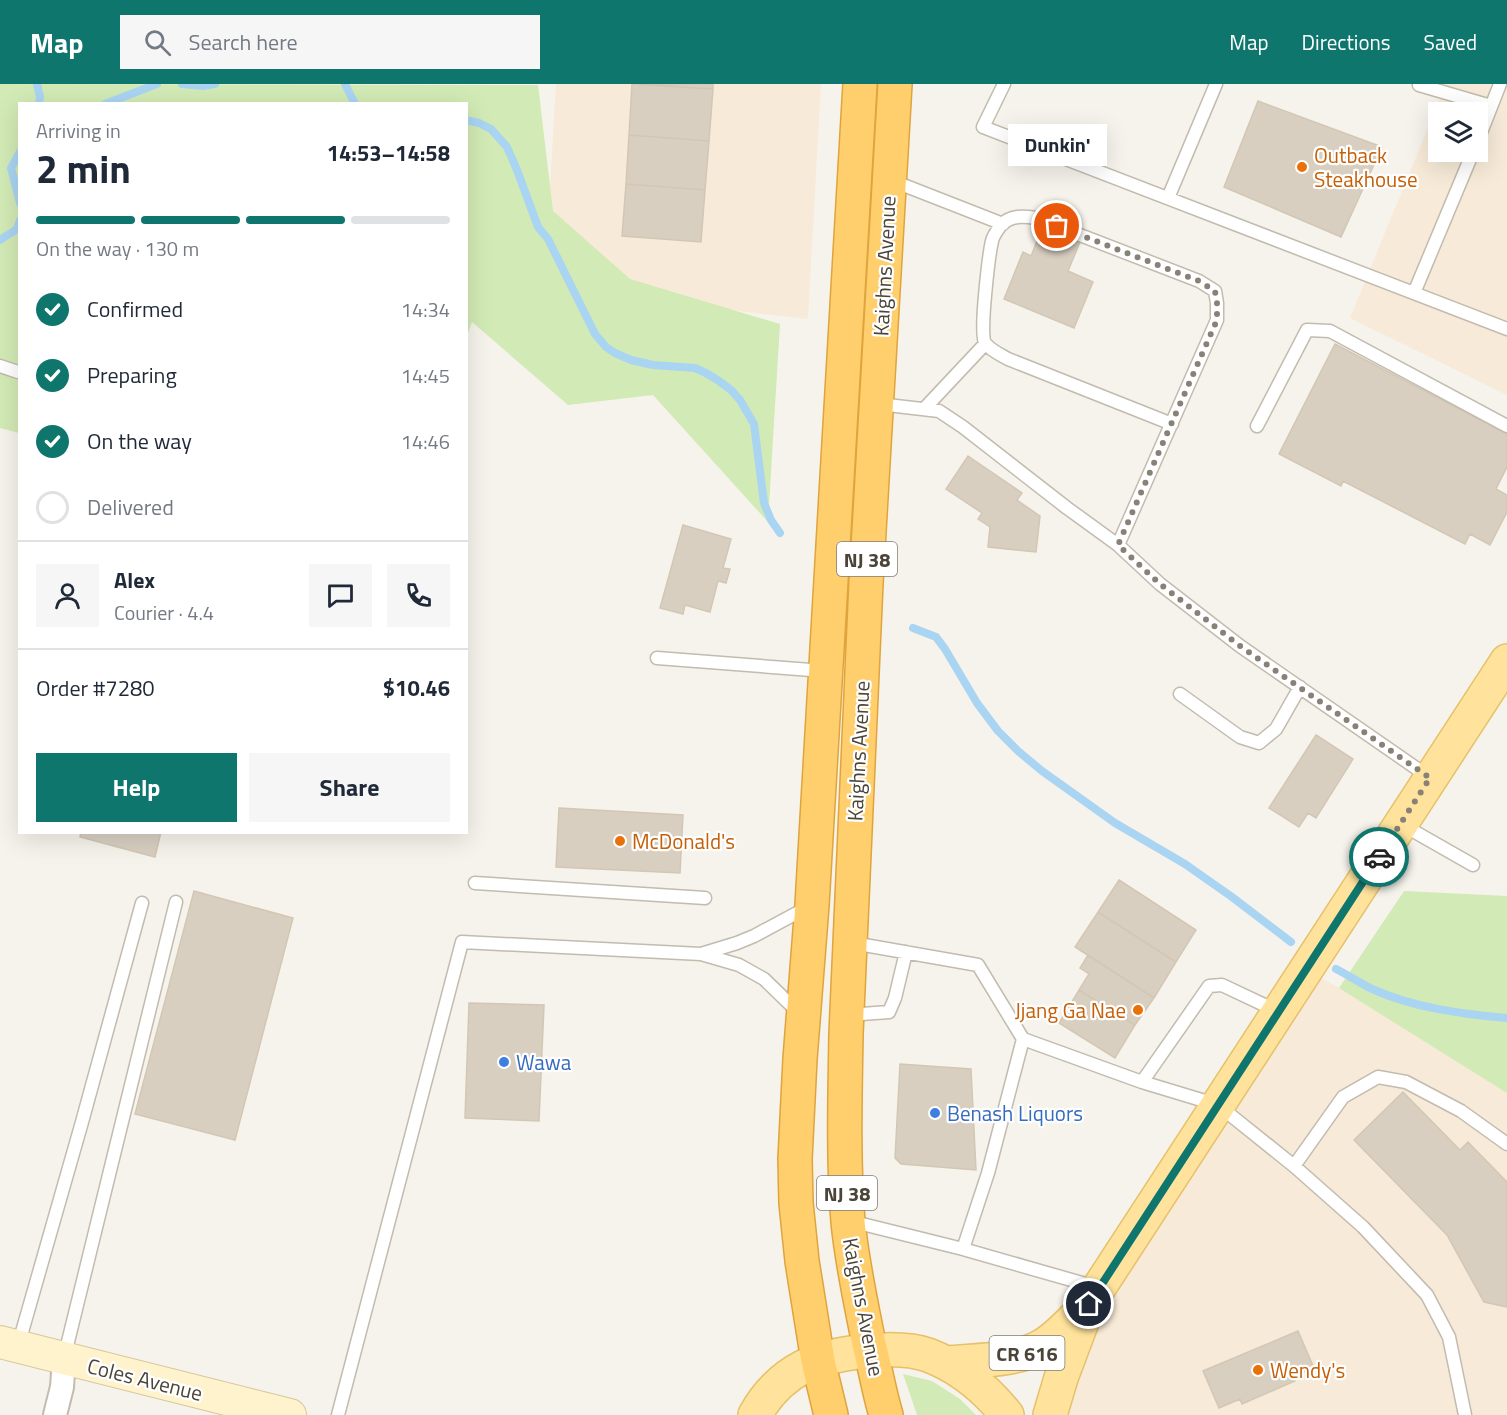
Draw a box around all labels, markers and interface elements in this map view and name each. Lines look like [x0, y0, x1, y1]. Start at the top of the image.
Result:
search box [120, 15, 540, 69]
text: Map [30, 21, 84, 64]
text: Search here [189, 25, 298, 59]
icon: search [141, 26, 174, 59]
text: Map [1229, 26, 1269, 58]
text: Directions [1302, 26, 1391, 58]
text: Saved [1424, 26, 1477, 58]
map controls [1428, 102, 1488, 162]
button: layers [1428, 102, 1488, 162]
text: Arriving in [36, 115, 121, 146]
callout: Dunkin' [1008, 124, 1106, 166]
text: Dunkin' [1025, 129, 1090, 160]
text: 14:53–14:58 [327, 136, 450, 170]
text: 2 min [36, 139, 131, 198]
place label: Outback Steakhouse [1314, 139, 1418, 195]
marker: Outback Steakhouse [1295, 160, 1309, 174]
street label: Kaighns Avenue [864, 195, 904, 337]
pin [1031, 200, 1082, 251]
icon: bag [1040, 209, 1073, 242]
text: On the way · 130 m [36, 233, 199, 264]
text: Confirmed [87, 292, 183, 326]
icon: check [36, 293, 69, 326]
text: 14:34 [401, 294, 450, 325]
text: Preparing [87, 358, 177, 392]
icon: check [36, 359, 69, 392]
text: 14:45 [401, 360, 450, 391]
text: On the way [87, 424, 192, 458]
icon: check [36, 425, 69, 458]
text: 14:46 [401, 426, 450, 457]
text: Delivered [87, 490, 174, 524]
road number: NJ 38 [837, 542, 897, 576]
text: Alex [114, 563, 155, 597]
button: person [36, 564, 99, 627]
button: chat [309, 564, 372, 627]
button: phone [387, 564, 450, 627]
text: Courier · 4.4 [114, 597, 214, 628]
text: Order #7280 [36, 671, 155, 705]
text: $10.46 [383, 671, 450, 705]
street label: Kaighns Avenue [838, 680, 878, 822]
button: Help [36, 753, 237, 822]
button: Share [249, 753, 450, 822]
place label: McDonald's [632, 825, 735, 857]
courier [1349, 827, 1409, 887]
marker: McDonald's [613, 834, 627, 848]
icon: car [1363, 841, 1396, 874]
place label: Jjang Ga Nae [1015, 994, 1126, 1026]
marker: Jjang Ga Nae [1131, 1003, 1145, 1017]
place label: Wawa [516, 1046, 572, 1078]
marker: Wawa [497, 1055, 511, 1069]
place label: Benash Liquors [947, 1097, 1083, 1129]
marker: Benash Liquors [928, 1106, 942, 1120]
road number: NJ 38 [817, 1176, 877, 1210]
street label: Kaighns Avenue [835, 1235, 893, 1379]
pin [1063, 1278, 1114, 1329]
icon: home [1072, 1287, 1105, 1320]
road number: CR 616 [990, 1336, 1064, 1370]
street label: Coles Avenue [84, 1349, 206, 1409]
place label: Wendy's [1270, 1354, 1345, 1386]
marker: Wendy's [1251, 1363, 1265, 1377]

